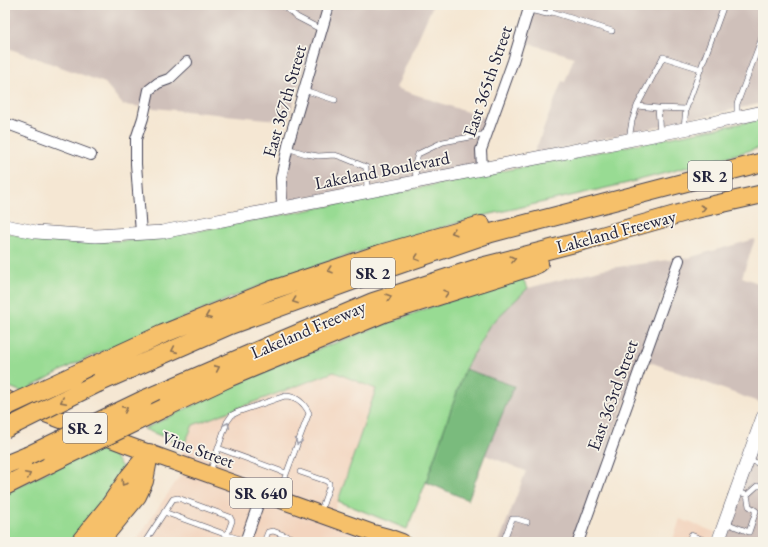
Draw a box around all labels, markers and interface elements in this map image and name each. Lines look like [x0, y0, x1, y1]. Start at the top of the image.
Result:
street label: East 365th Street [457, 22, 517, 140]
street label: East 367th Street [257, 42, 311, 160]
street label: Lakeland Boulevard [313, 145, 452, 194]
road number: SR 2 [688, 161, 732, 191]
street label: Lakeland Freeway [554, 204, 678, 258]
one-way arrow [700, 204, 706, 212]
one-way arrow [451, 227, 458, 236]
one-way arrow [414, 254, 421, 262]
one-way arrow [509, 255, 516, 264]
road number: SR 2 [351, 258, 395, 288]
one-way arrow [327, 265, 334, 274]
one-way arrow [442, 290, 449, 298]
one-way arrow [385, 293, 392, 302]
street label: Lakeland Freeway [247, 294, 369, 364]
one-way arrow [291, 297, 298, 305]
one-way arrow [205, 311, 212, 319]
street label: East 363rd Street [581, 336, 643, 454]
one-way arrow [171, 345, 178, 353]
one-way arrow [213, 365, 221, 373]
one-way arrow [60, 396, 67, 404]
one-way arrow [121, 406, 128, 414]
road number: SR 2 [63, 413, 107, 443]
one-way arrow [222, 422, 230, 429]
street label: Vine Street [158, 425, 238, 473]
one-way arrow [295, 438, 303, 445]
one-way arrow [24, 472, 31, 479]
road number: SR 640 [230, 478, 292, 508]
one-way arrow [122, 479, 129, 486]

